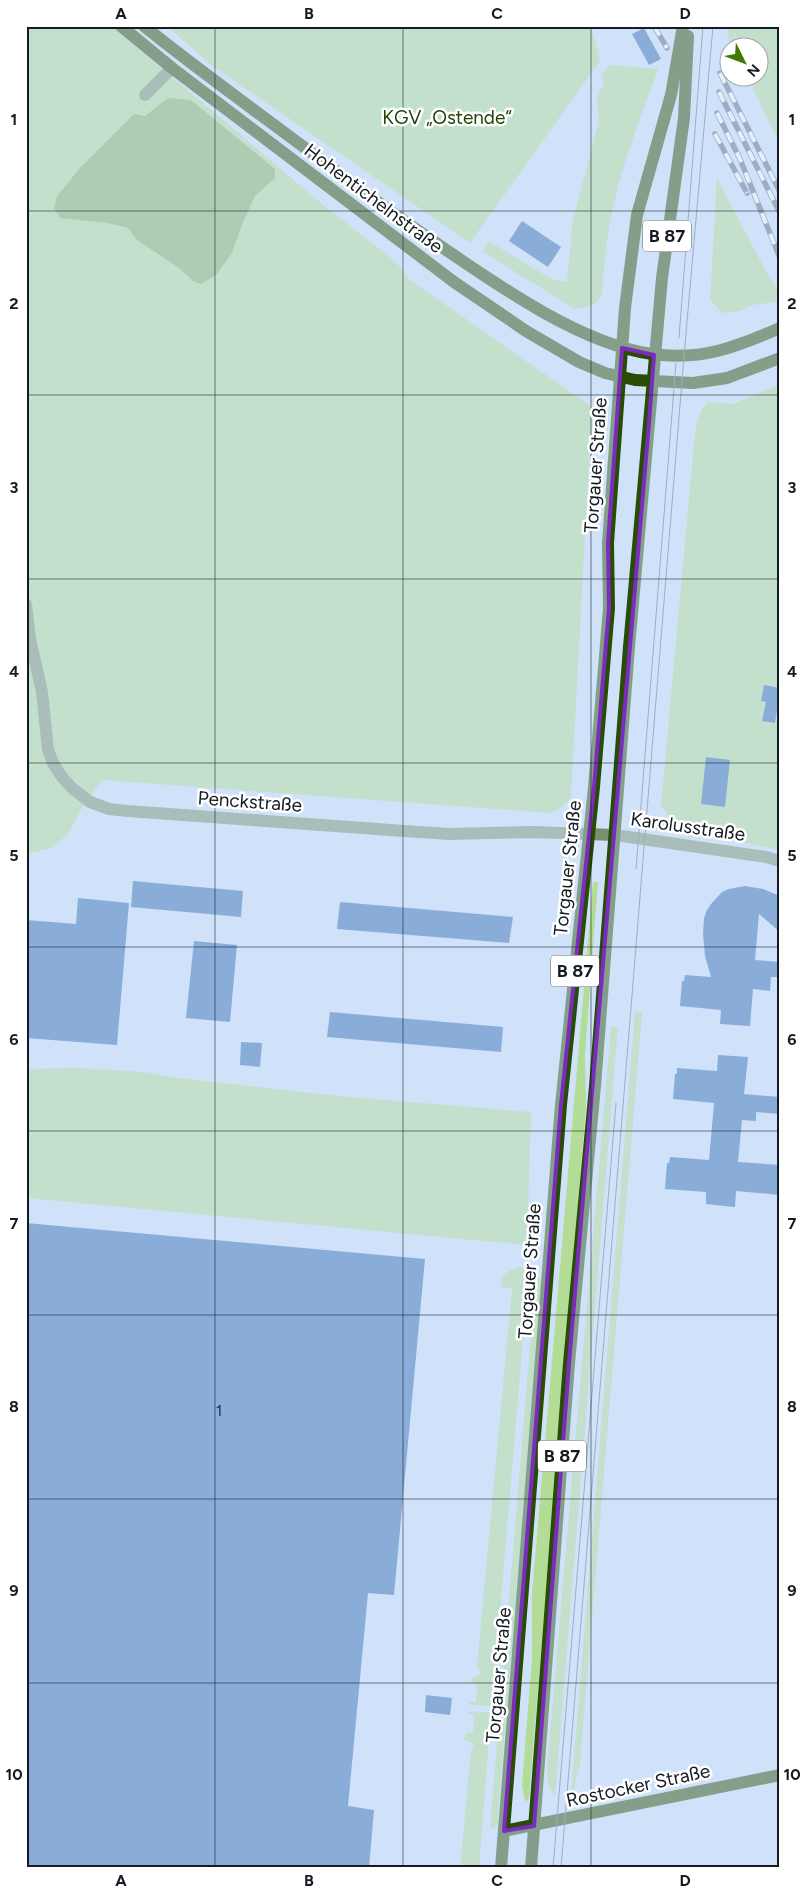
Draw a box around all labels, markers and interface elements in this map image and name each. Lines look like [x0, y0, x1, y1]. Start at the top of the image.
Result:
text: A [115, 4, 127, 23]
text: B [304, 4, 314, 23]
text: C [491, 4, 503, 23]
text: D [679, 4, 691, 23]
north arrow [718, 38, 768, 88]
text: N [743, 61, 763, 80]
park label: KGV „Ostende“ [382, 106, 512, 129]
text: 1 [11, 110, 17, 129]
text: 1 [789, 110, 795, 129]
street label: Hohentichelnstraße [300, 139, 448, 258]
road number: B 87 [643, 220, 691, 252]
text: 2 [9, 294, 19, 313]
text: 2 [787, 294, 797, 313]
street label: Torgauer Straße [579, 397, 612, 534]
text: 3 [10, 478, 19, 497]
text: 3 [788, 478, 797, 497]
text: 4 [9, 662, 19, 681]
text: 4 [787, 662, 797, 681]
street label: Penckstraße [197, 786, 303, 817]
street label: Torgauer Straße [549, 799, 586, 937]
street label: Karolusstraße [629, 807, 747, 846]
text: 5 [9, 846, 19, 865]
text: 5 [787, 846, 797, 865]
road number: B 87 [551, 956, 599, 986]
text: 6 [9, 1030, 19, 1049]
text: 6 [787, 1030, 797, 1049]
street label: Torgauer Straße [513, 1203, 546, 1340]
text: 7 [10, 1214, 19, 1233]
text: 7 [788, 1214, 797, 1233]
text: 8 [9, 1397, 19, 1416]
text: 8 [787, 1397, 797, 1416]
house number: 1 [216, 1401, 222, 1420]
road number: B 87 [538, 1440, 586, 1472]
text: 9 [9, 1581, 19, 1600]
text: 9 [787, 1581, 797, 1600]
street label: Torgauer Straße [481, 1606, 516, 1744]
street label: Rostocker Straße [564, 1759, 712, 1812]
text: 10 [5, 1765, 23, 1784]
text: 10 [783, 1765, 801, 1784]
text: A [115, 1871, 127, 1890]
text: B [304, 1871, 314, 1890]
text: C [491, 1871, 503, 1890]
text: D [679, 1871, 691, 1890]

